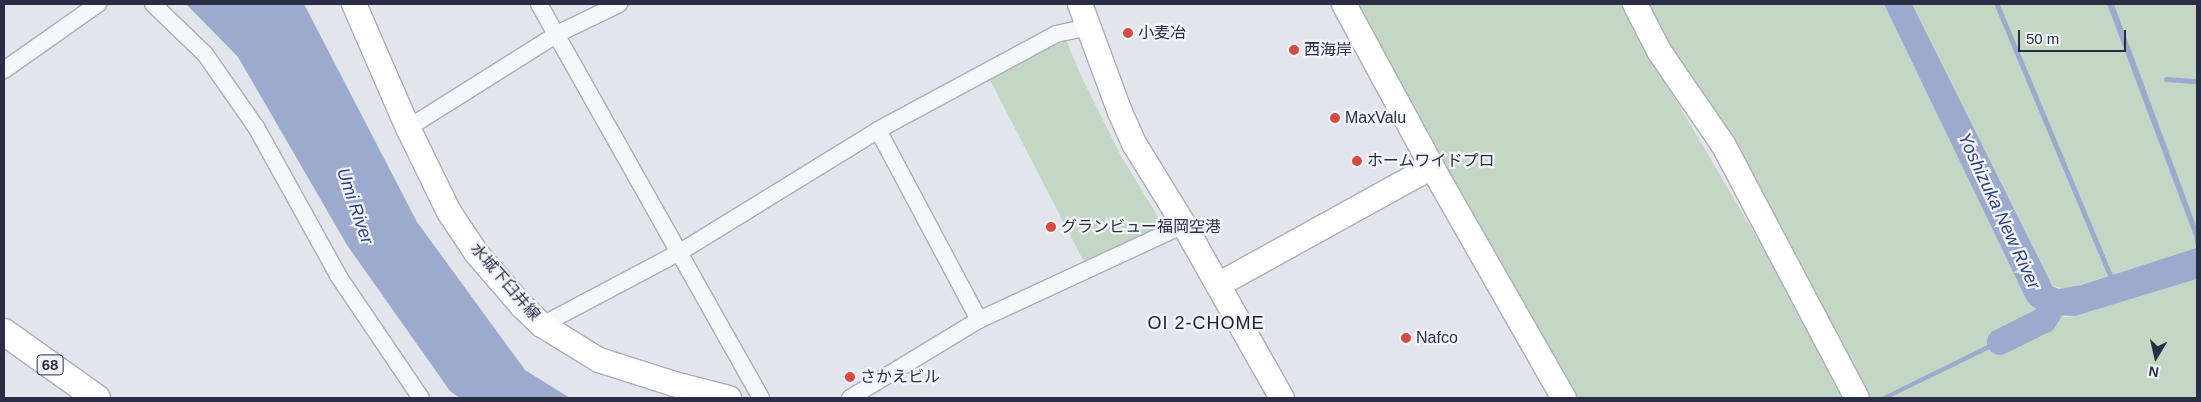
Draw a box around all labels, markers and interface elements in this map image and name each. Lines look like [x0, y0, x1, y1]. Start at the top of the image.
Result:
scale bar [2021, 20, 2128, 52]
place label: 小麦冶 [1138, 23, 1186, 43]
marker: 小麦冶 [1122, 27, 1134, 39]
text: 50 m [2026, 30, 2059, 47]
place label: 西海岸 [1304, 40, 1352, 60]
marker: 西海岸 [1288, 44, 1300, 56]
place label: MaxValu [1345, 108, 1406, 128]
marker: MaxValu [1329, 112, 1341, 124]
water label: Yoshizuka New River [1953, 129, 2045, 293]
place label: ホームワイドプロ [1367, 151, 1495, 171]
marker: ホームワイドプロ [1351, 155, 1363, 167]
water label: Umi River [332, 165, 378, 247]
place label: グランビュー福岡空港 [1061, 217, 1221, 237]
marker: グランビュー福岡空港 [1045, 221, 1057, 233]
street label: 水城下臼井線 [466, 239, 544, 325]
district label: OI 2-CHOME [1146, 312, 1266, 334]
place label: Nafco [1416, 328, 1458, 348]
marker: Nafco [1400, 332, 1412, 344]
north arrow [2131, 332, 2181, 382]
road number: 68 [36, 352, 64, 378]
text: N [2147, 363, 2160, 381]
place label: さかえビル [860, 367, 940, 387]
marker: さかえビル [844, 371, 856, 383]

